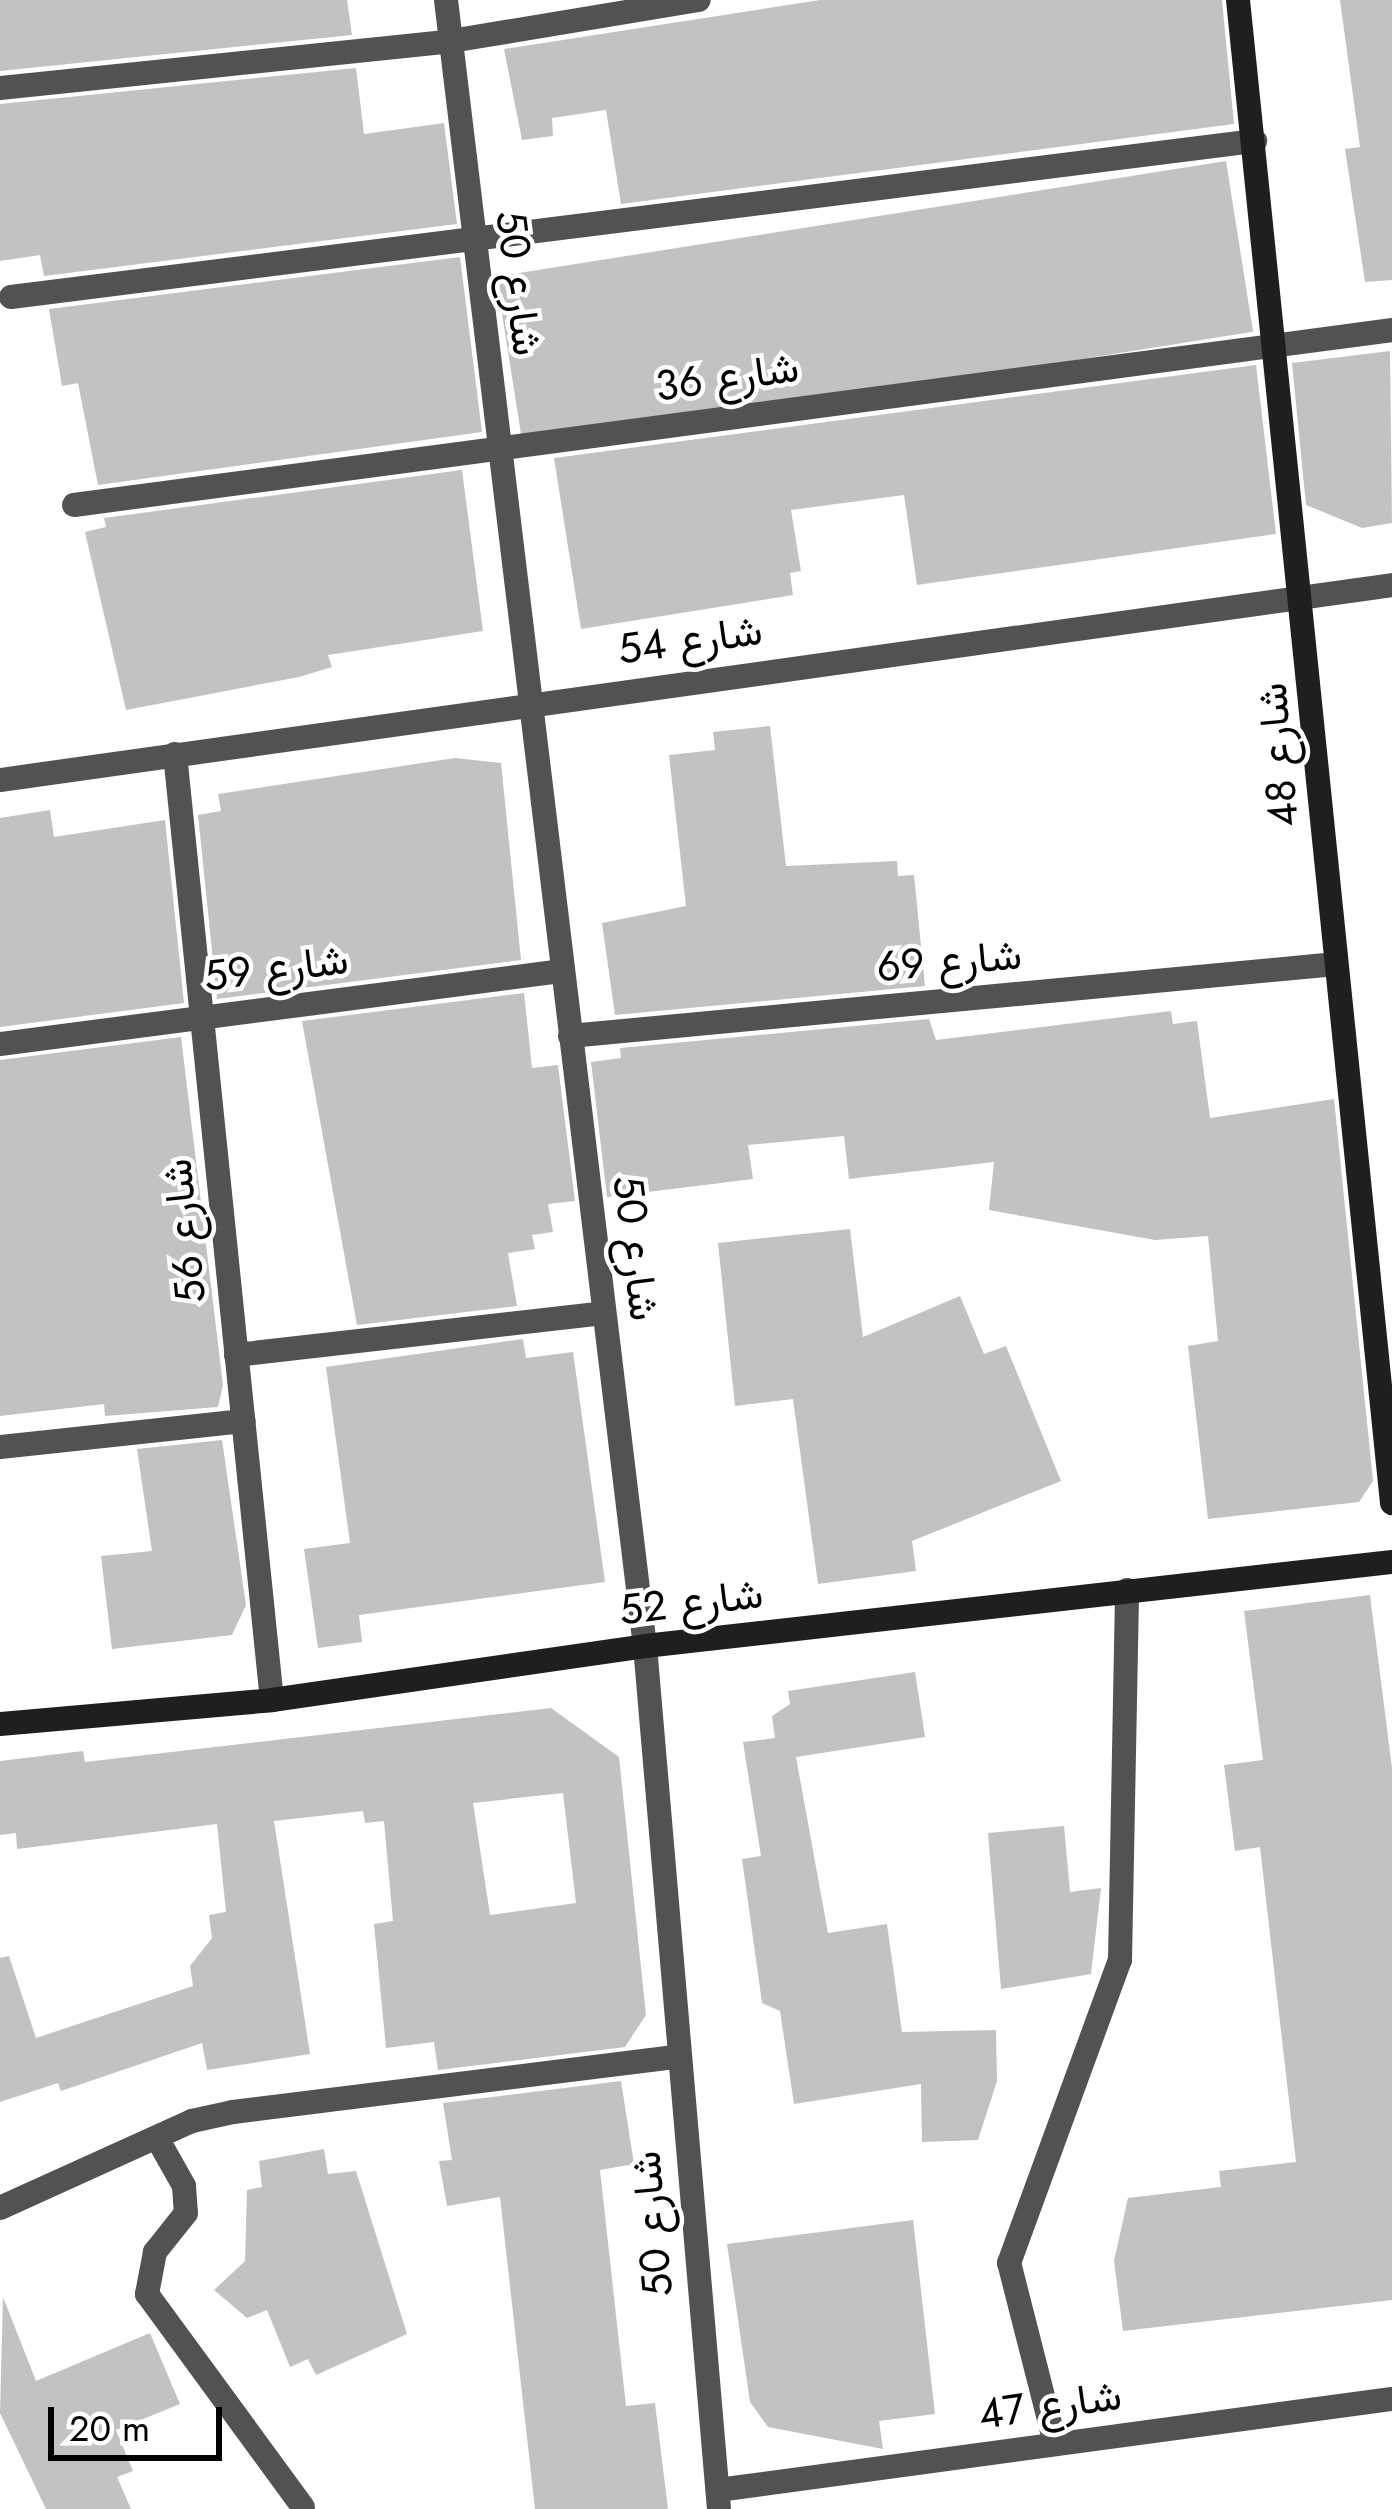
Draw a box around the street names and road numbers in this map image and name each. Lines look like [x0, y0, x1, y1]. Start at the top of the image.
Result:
street label: شارع 50 [485, 207, 553, 359]
street label: شارع 36 [652, 342, 802, 412]
street label: شارع 54 [615, 605, 765, 675]
street label: شارع 48 [1247, 681, 1309, 829]
street label: شارع 69 [874, 930, 1024, 992]
street label: شارع 59 [201, 934, 351, 1002]
street label: شارع 56 [151, 1156, 217, 1306]
street label: شارع 50 [602, 1172, 670, 1324]
street label: شارع 52 [616, 1568, 766, 1636]
street label: شارع 50 [621, 2149, 683, 2299]
street label: شارع 47 [975, 2370, 1125, 2440]

